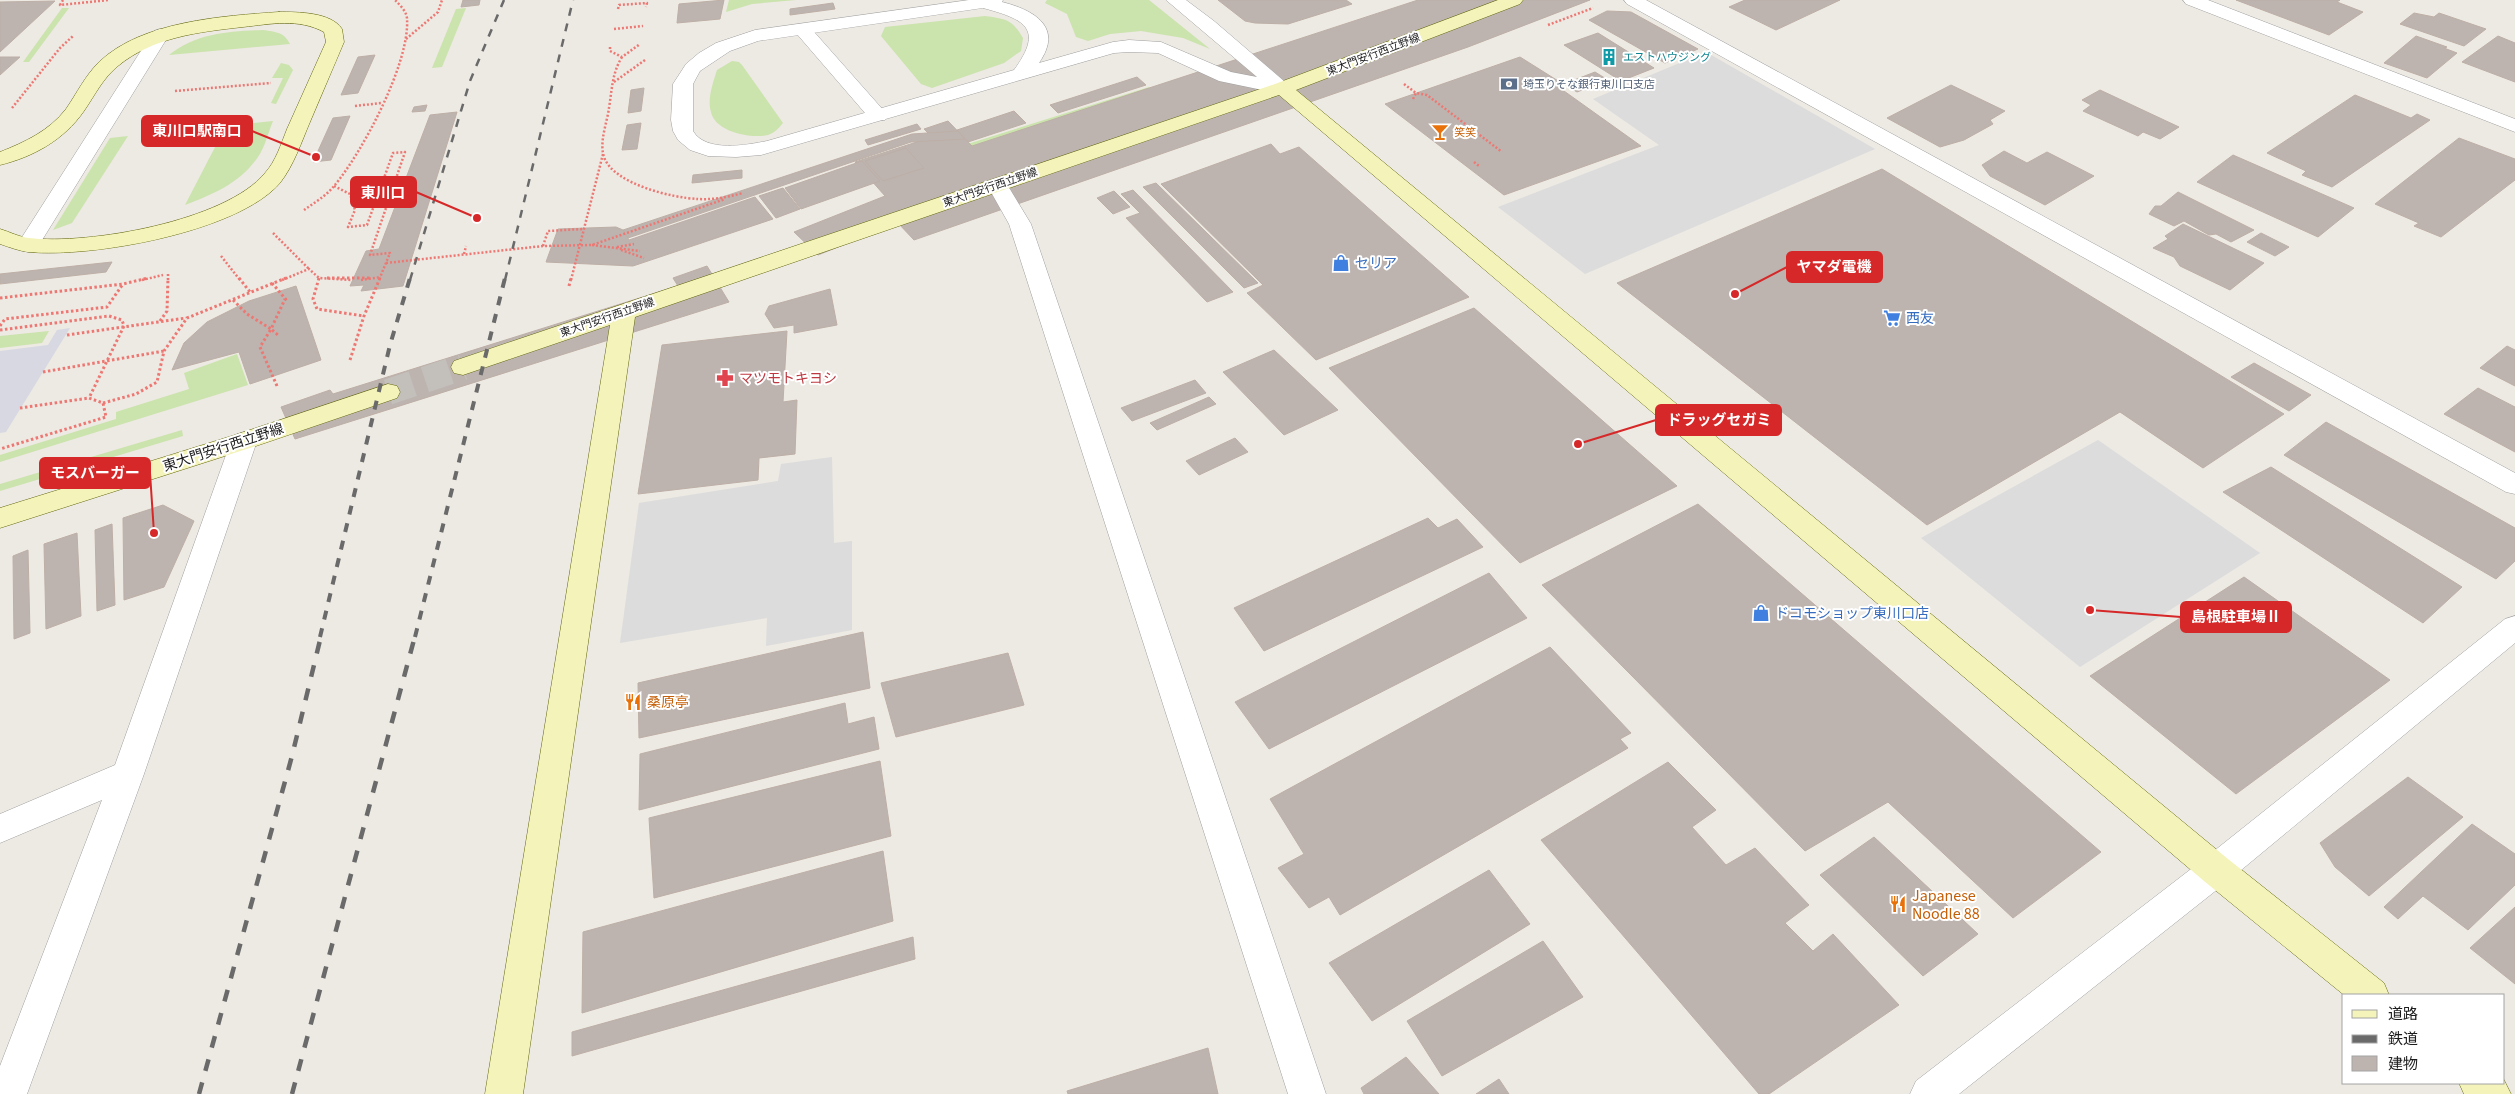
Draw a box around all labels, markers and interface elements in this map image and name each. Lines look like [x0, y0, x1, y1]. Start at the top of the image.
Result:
street label: 東大門安行西立野線 [1324, 30, 1422, 79]
building icon: エストハウジング [1599, 47, 1619, 67]
place label: エストハウジング [1623, 50, 1711, 65]
bank icon: 埼玉りそな銀行東川口支店 [1499, 74, 1519, 94]
place label: 埼玉りそな銀行東川口支店 [1523, 77, 1655, 92]
callout: 東川口駅南口 [142, 116, 252, 146]
text: 東川口駅南口 [152, 121, 242, 142]
bar icon: 笑笑 [1430, 122, 1450, 142]
place label: 笑笑 [1454, 125, 1476, 140]
street label: 東大門安行西立野線 [941, 164, 1039, 211]
callout: 東川口 [351, 177, 416, 207]
text: 東川口 [360, 183, 406, 204]
callout: ヤマダ電機 [1787, 252, 1882, 282]
shop icon: セリア [1331, 253, 1351, 273]
place label: セリア [1355, 254, 1397, 274]
text: ヤマダ電機 [1796, 257, 1872, 278]
street label: 東大門安行西立野線 [558, 294, 656, 341]
supermarket icon: 西友 [1882, 308, 1902, 328]
place label: 西友 [1906, 309, 1934, 329]
pharmacy icon: マツモトキヨシ [715, 368, 735, 388]
place label: マツモトキヨシ [739, 369, 837, 389]
callout: ドラッグセガミ [1656, 405, 1781, 435]
text: ドラッグセガミ [1666, 410, 1772, 431]
street label: 東大門安行西立野線 [160, 419, 286, 477]
callout: モスバーガー [40, 458, 150, 488]
text: モスバーガー [50, 463, 140, 484]
callout: 島根駐車場Ⅱ [2181, 602, 2291, 632]
shop icon: ドコモショップ東川口店 [1751, 603, 1771, 623]
place label: ドコモショップ東川口店 [1775, 604, 1929, 624]
text: 島根駐車場Ⅱ [2191, 607, 2281, 628]
restaurant icon: 桑原亭 [623, 692, 643, 712]
place label: 桑原亭 [647, 693, 689, 713]
place label: Japanese Noodle 88 [1912, 885, 1980, 925]
restaurant icon: Japanese Noodle 88 [1888, 894, 1908, 914]
legend [2342, 994, 2505, 1084]
text: 道路 [2388, 1004, 2418, 1025]
text: 鉄道 [2388, 1029, 2418, 1050]
text: 建物 [2388, 1054, 2418, 1075]

